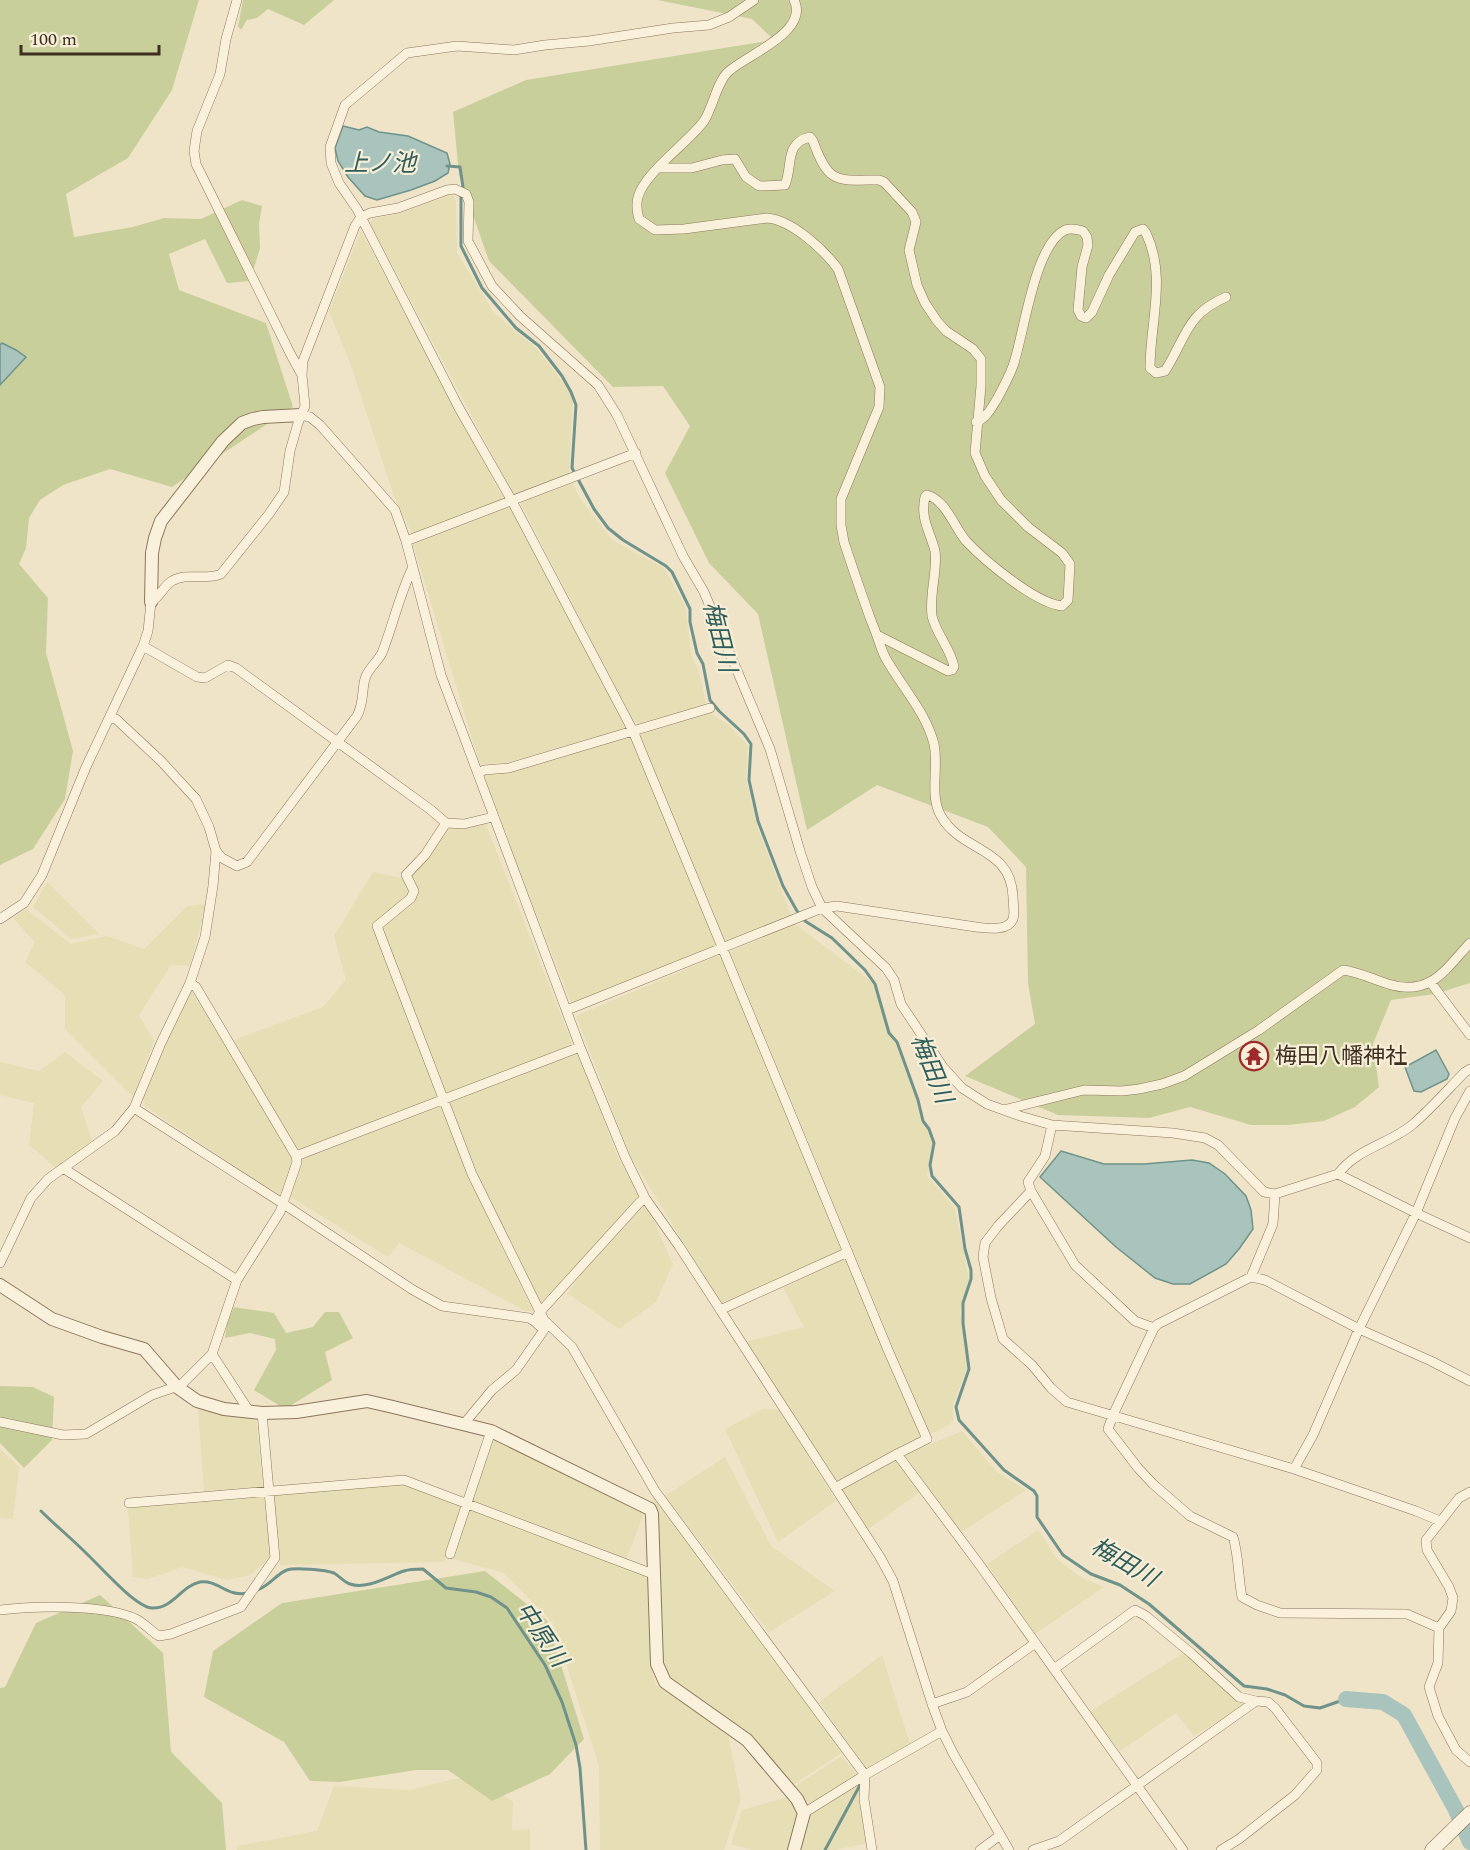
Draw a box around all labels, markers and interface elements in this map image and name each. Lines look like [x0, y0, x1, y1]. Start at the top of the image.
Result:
scale bar [21, 18, 159, 56]
text: 100 m [30, 26, 77, 53]
water label: 上ノ池 [344, 146, 418, 182]
water label: 梅田川 [693, 598, 746, 679]
water label: 梅田川 [901, 1029, 962, 1112]
temple icon: 梅田八幡神社 [1238, 1040, 1270, 1072]
place label: 梅田八幡神社 [1275, 1040, 1407, 1073]
water label: 梅田川 [1084, 1529, 1167, 1598]
water label: 中原川 [506, 1595, 578, 1677]

